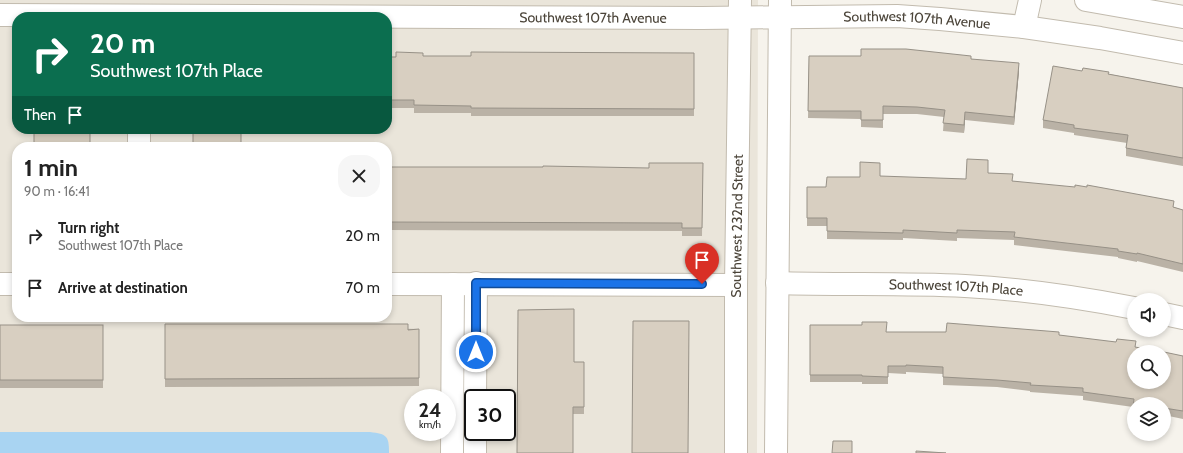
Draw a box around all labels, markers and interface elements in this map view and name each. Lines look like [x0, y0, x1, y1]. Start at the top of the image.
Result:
street label: Southwest 107th Avenue [843, 7, 991, 33]
street label: Southwest 107th Avenue [519, 8, 667, 27]
text: 20 m [90, 26, 155, 60]
icon: right [24, 28, 76, 80]
text: Southwest 107th Place [90, 60, 263, 82]
icon: arrive [64, 104, 86, 126]
text: Then [24, 106, 56, 124]
text: 1 min [24, 153, 78, 182]
street label: Southwest 232nd Street [727, 154, 747, 298]
button: close [338, 155, 380, 197]
text: 90 m · 16:41 [24, 183, 90, 199]
text: Turn right [58, 219, 119, 237]
icon: right [24, 225, 46, 247]
text: 20 m [345, 227, 380, 245]
text: Southwest 107th Place [58, 237, 183, 253]
pin [685, 243, 719, 284]
icon: arrive [691, 249, 713, 271]
street label: Southwest 107th Place [889, 275, 1024, 300]
icon: arrive [24, 277, 46, 299]
text: Arrive at destination [58, 279, 188, 297]
text: 70 m [346, 279, 380, 297]
map controls [1127, 293, 1171, 441]
button: sound [1127, 293, 1171, 337]
position arrow [455, 331, 497, 373]
button: search [1127, 345, 1171, 389]
speed limit sign: 30 [464, 389, 516, 441]
button: layers [1127, 397, 1171, 441]
text: 24 [419, 398, 442, 422]
text: km/h [419, 418, 441, 431]

